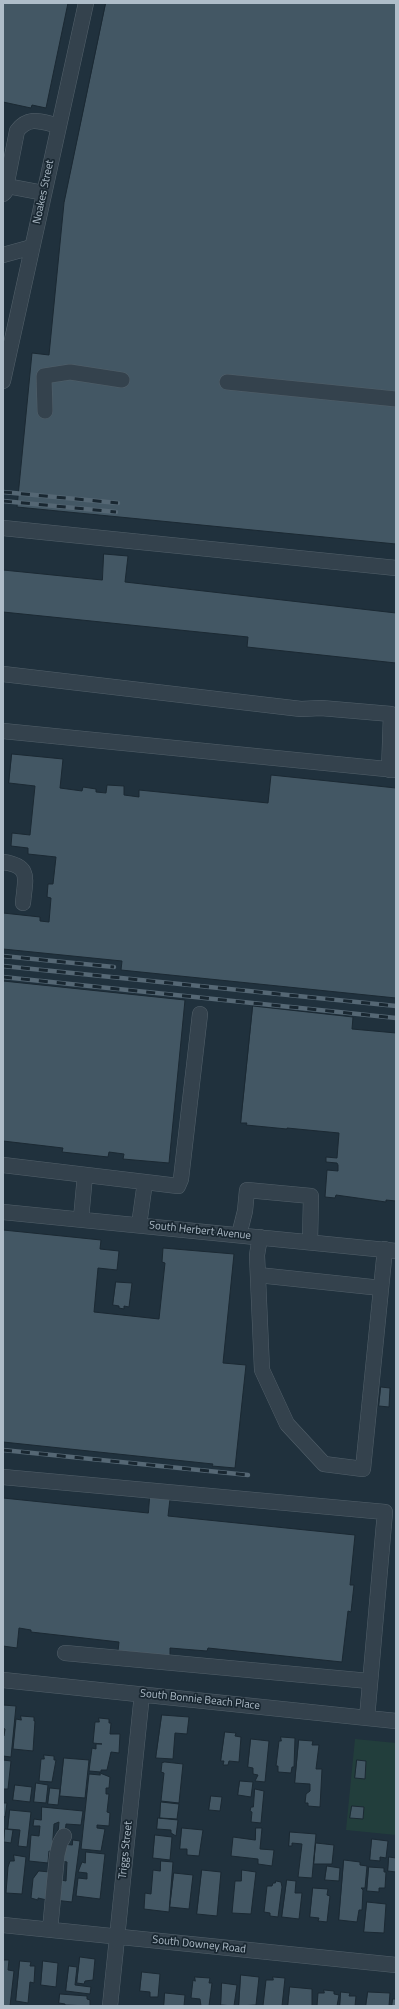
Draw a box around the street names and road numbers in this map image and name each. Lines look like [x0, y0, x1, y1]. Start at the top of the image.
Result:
street label: Noakes Street [31, 159, 57, 225]
street label: South Herbert Avenue [148, 1219, 252, 1243]
street label: South Bonnie Beach Place [139, 1687, 261, 1713]
street label: Triggs Street [116, 1820, 136, 1880]
street label: South Downey Road [152, 1934, 246, 1956]

